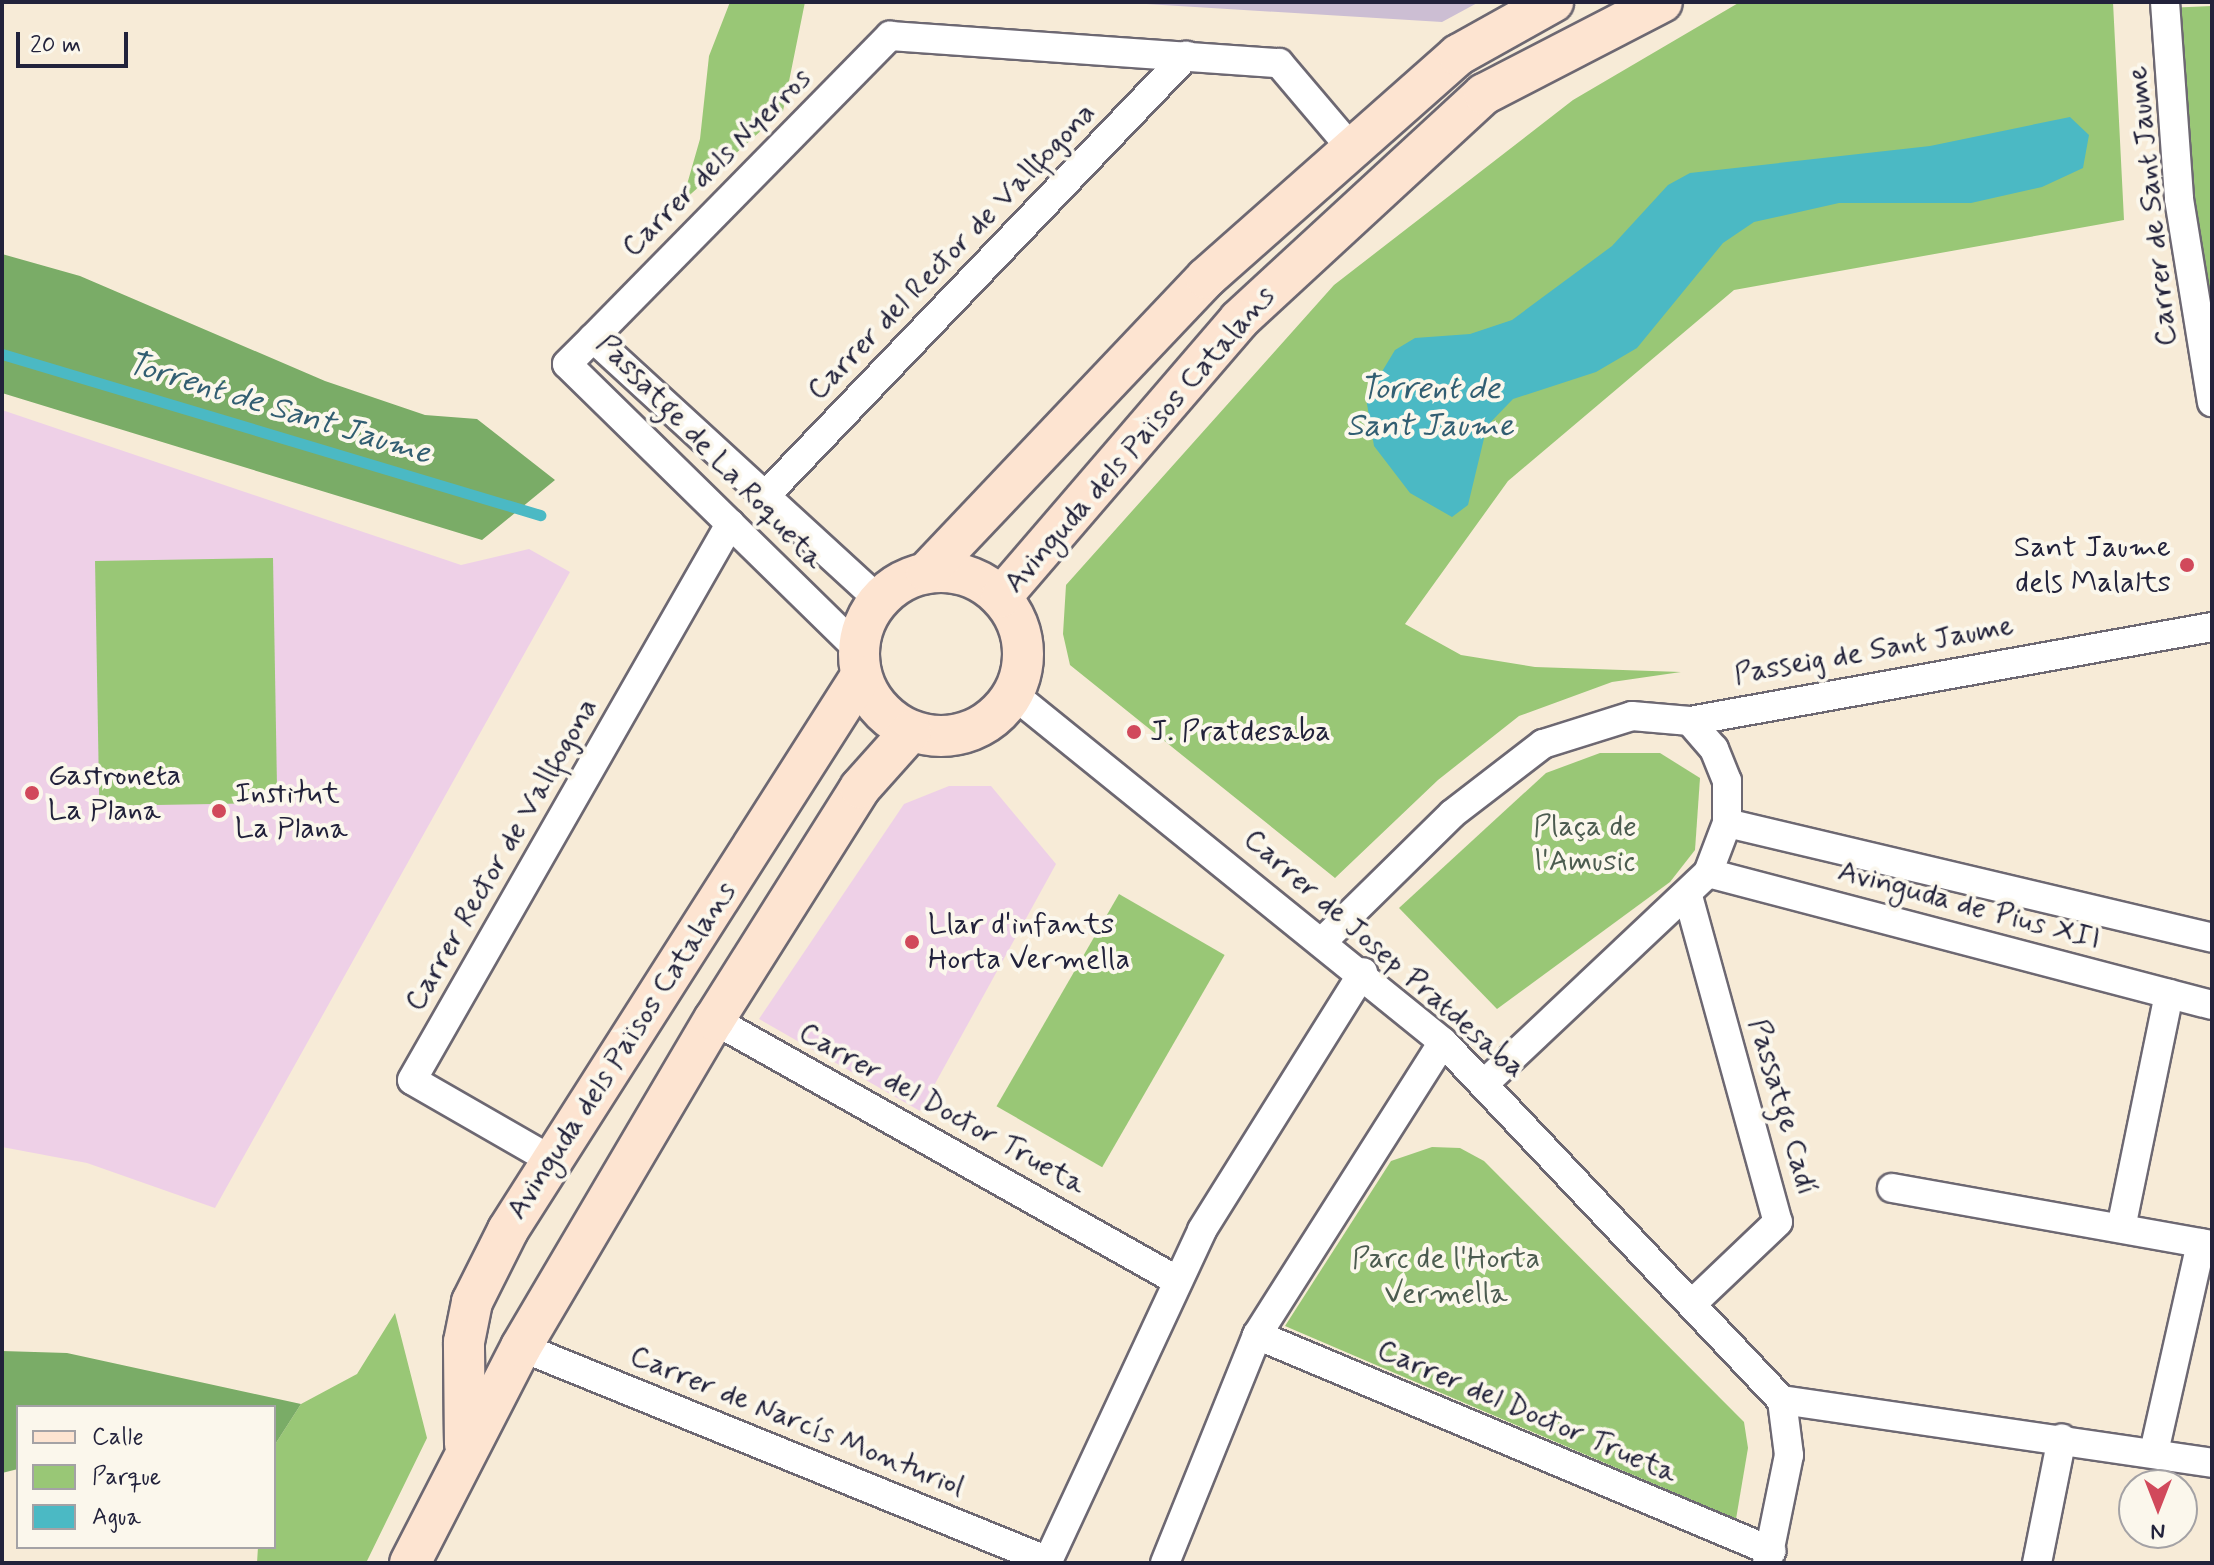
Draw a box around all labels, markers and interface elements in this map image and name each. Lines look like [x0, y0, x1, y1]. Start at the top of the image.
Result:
scale bar [20, 16, 132, 66]
text: 20 m [30, 30, 81, 61]
street label: Carrer de Sant Jaume [2120, 59, 2186, 353]
street label: Carrer dels Nyerros [614, 60, 820, 266]
street label: Carrer del Rector de Vallfogona [803, 99, 1101, 405]
street label: Avinguda dels Països Catalans [1002, 285, 1278, 595]
street label: Passatge de La Roqueta [592, 331, 828, 573]
water label: Torrent de Sant Jaume [123, 345, 435, 473]
water label: Torrent de Sant Jaume [1346, 371, 1514, 446]
place label: Sant Jaume dels Malalts [2014, 530, 2171, 600]
marker: Sant Jaume dels Malalts [2178, 556, 2196, 574]
street label: Passeig de Sant Jaume [1726, 608, 2022, 694]
street label: Carrer Rector de Vallfogona [399, 695, 605, 1015]
place label: J. Pratdesaba [1150, 714, 1331, 750]
marker: J. Pratdesaba [1125, 723, 1143, 741]
place label: Gastroneta La Plana [48, 758, 181, 828]
place label: Institut La Plana [235, 776, 355, 846]
marker: Gastroneta La Plana [23, 784, 41, 802]
marker: Institut La Plana [210, 802, 228, 820]
park label: Plaça de l'Amusic [1533, 809, 1637, 880]
street label: Carrer de Josep Pratdesaba [1237, 823, 1531, 1085]
street label: Avinguda de Pius XII [1835, 854, 2103, 958]
street label: Avinguda dels Països Catalans [503, 882, 741, 1220]
place label: Llar d'infants Horta Vermella [928, 907, 1133, 978]
marker: Llar d'infants Horta Vermella [903, 933, 921, 951]
street label: Passatge Cadí [1739, 1013, 1825, 1201]
street label: Carrer del Doctor Trueta [795, 1017, 1089, 1201]
park label: Parc de l'Horta Vermella [1352, 1241, 1540, 1312]
street label: Carrer del Doctor Trueta [1375, 1334, 1679, 1490]
street label: Carrer de Narcís Monturiol [629, 1340, 965, 1504]
legend [16, 1405, 276, 1549]
text: Calle [92, 1422, 144, 1453]
text: Parque [92, 1462, 161, 1493]
north arrow [2118, 1469, 2198, 1549]
text: Agua [92, 1502, 141, 1533]
text: N [2151, 1517, 2165, 1545]

